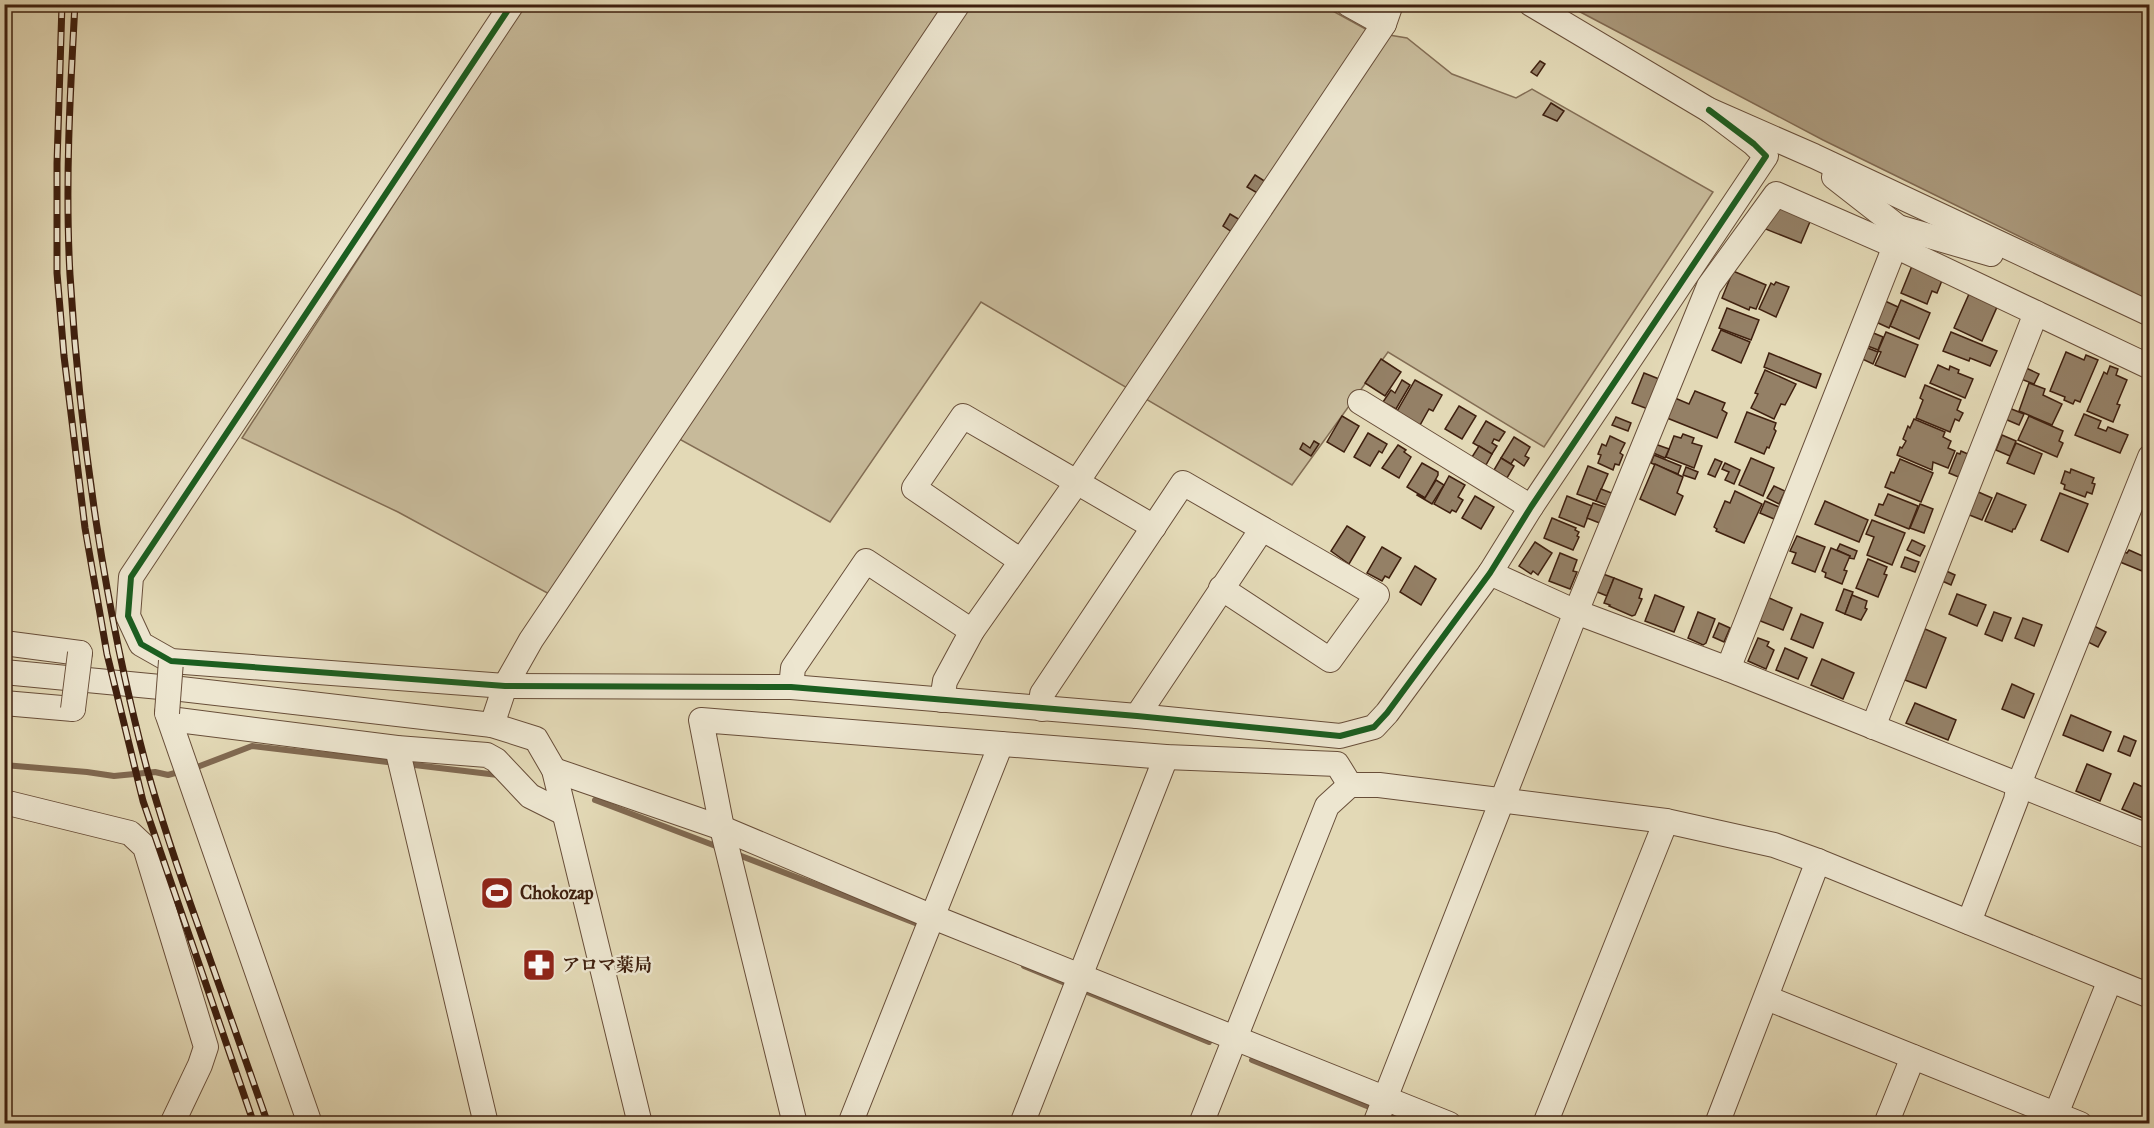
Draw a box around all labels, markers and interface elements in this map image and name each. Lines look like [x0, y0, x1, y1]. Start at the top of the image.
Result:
sports icon: Chokozap [479, 875, 515, 911]
place label: Chokozap [520, 882, 594, 905]
pharmacy icon: アロマ薬局 [521, 947, 557, 983]
place label: アロマ薬局 [562, 954, 652, 976]

